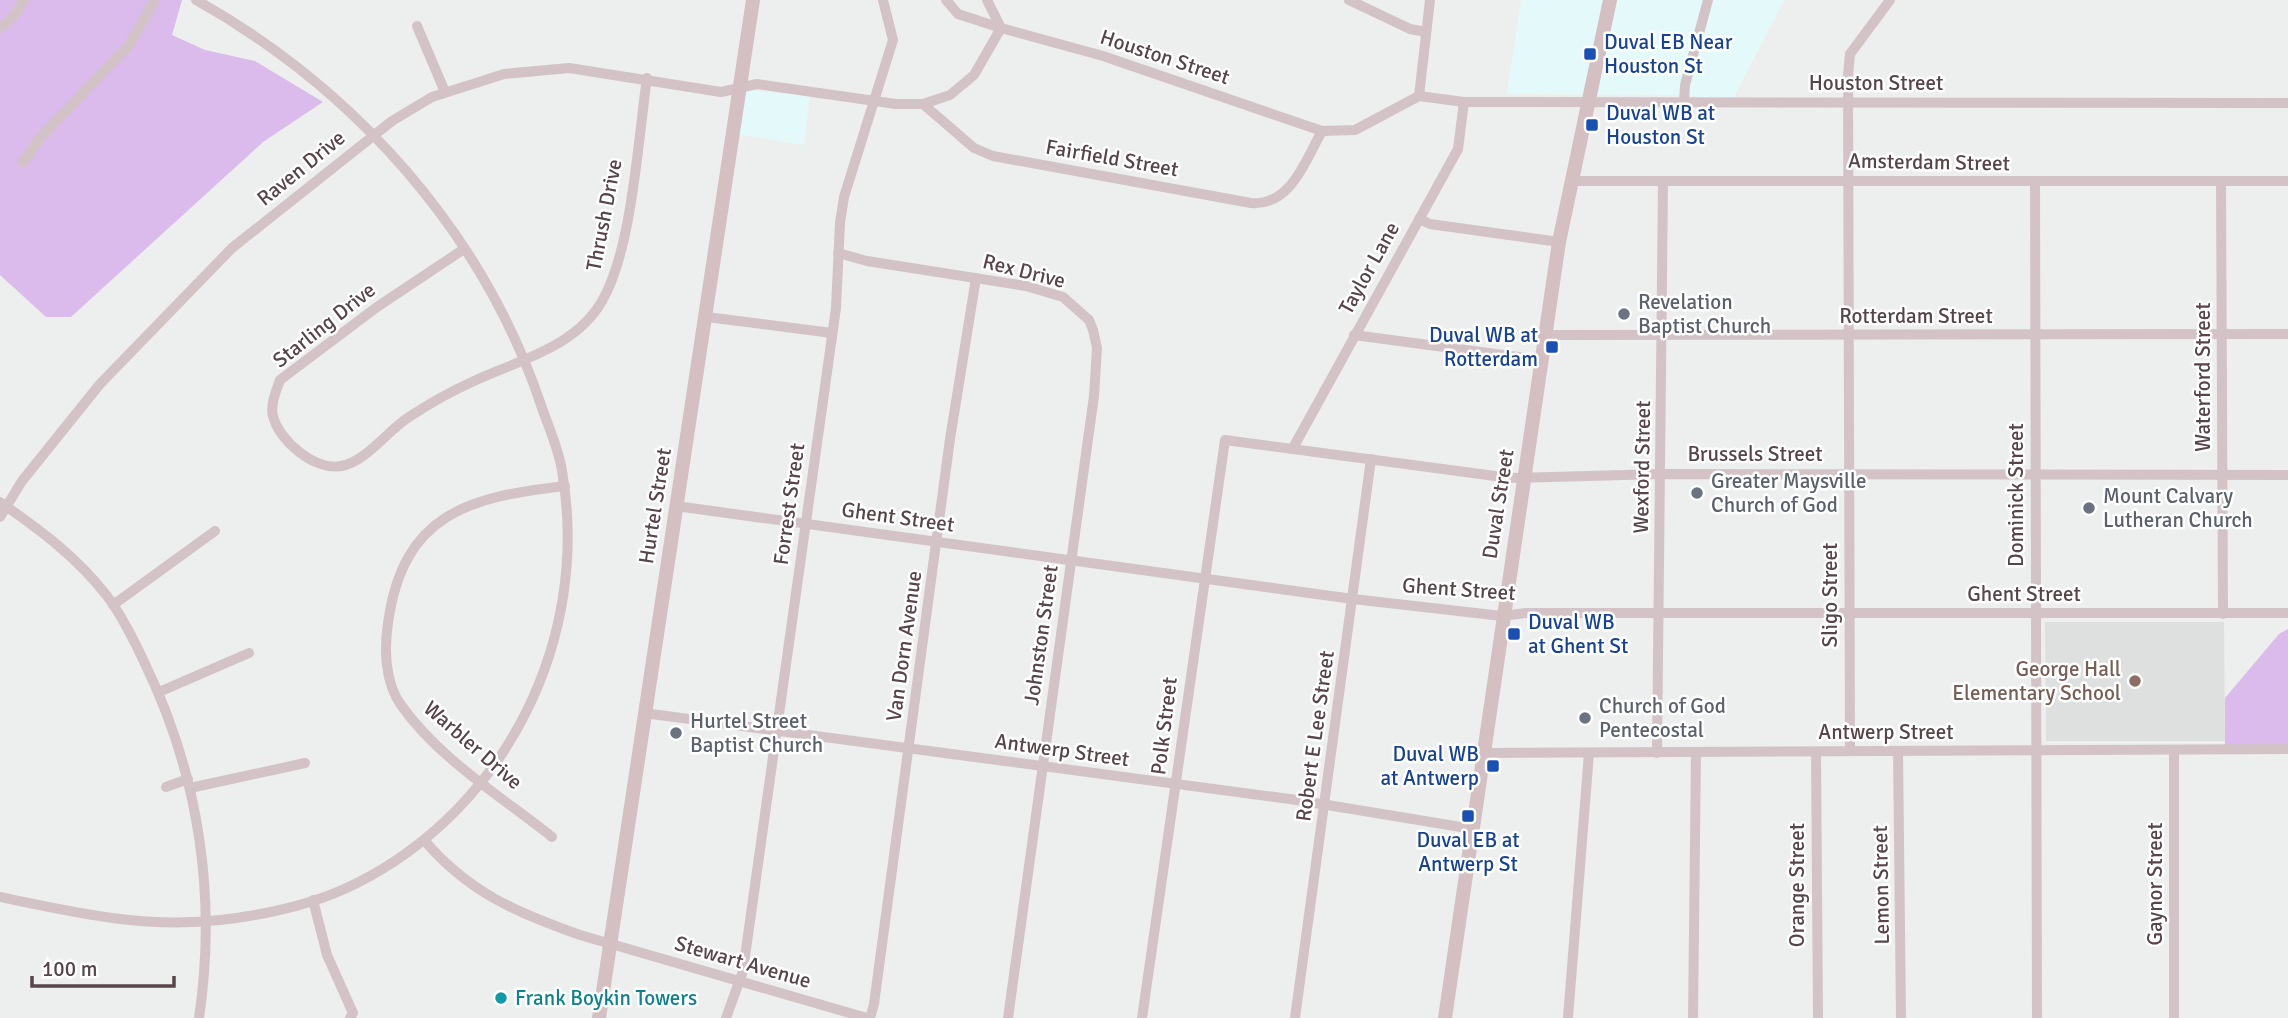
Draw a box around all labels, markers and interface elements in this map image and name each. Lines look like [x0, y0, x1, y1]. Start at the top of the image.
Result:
street label: Houston Street [1097, 24, 1233, 90]
place label: Duval EB Near Houston St [1604, 29, 1733, 79]
marker: Duval EB Near Houston St [1582, 46, 1598, 62]
street label: Houston Street [1809, 70, 1943, 96]
place label: Duval WB at Houston St [1606, 100, 1715, 150]
marker: Duval WB at Houston St [1584, 117, 1600, 133]
street label: Raven Drive [252, 125, 350, 211]
street label: Fairfield Street [1044, 134, 1180, 182]
street label: Amsterdam Street [1848, 148, 2010, 176]
street label: Thrush Drive [580, 157, 628, 273]
street label: Taylor Lane [1333, 217, 1405, 319]
street label: Rex Drive [980, 248, 1068, 294]
street label: Starling Drive [267, 277, 381, 373]
place label: Revelation Baptist Church [1638, 289, 1771, 339]
street label: Waterford Street [2190, 302, 2216, 452]
street label: Rotterdam Street [1839, 303, 1993, 329]
marker: Revelation Baptist Church [1616, 306, 1632, 322]
place label: Duval WB at Rotterdam [1429, 322, 1538, 372]
marker: Duval WB at Rotterdam [1544, 339, 1560, 355]
street label: Wexford Street [1628, 400, 1656, 534]
street label: Dominick Street [2003, 423, 2029, 567]
street label: Forrest Street [768, 441, 810, 567]
street label: Brussels Street [1687, 441, 1823, 467]
street label: Hurtel Street [633, 446, 677, 566]
street label: Duval Street [1476, 447, 1520, 561]
place label: Greater Maysville Church of God [1711, 468, 1867, 518]
place label: Mount Calvary Lutheran Church [2103, 483, 2253, 533]
marker: Greater Maysville Church of God [1689, 485, 1705, 501]
street label: Ghent Street [840, 496, 956, 538]
marker: Mount Calvary Lutheran Church [2081, 500, 2097, 516]
street label: Sligo Street [1817, 543, 1843, 647]
street label: Johnston Street [1018, 563, 1064, 707]
street label: Van Dorn Avenue [881, 569, 927, 723]
street label: Ghent Street [1401, 572, 1517, 606]
street label: Ghent Street [1967, 581, 2081, 607]
place label: Duval WB at Ghent St [1528, 609, 1628, 659]
marker: Duval WB at Ghent St [1506, 626, 1522, 642]
street label: Robert E Lee Street [1290, 649, 1340, 823]
place label: George Hall Elementary School [1952, 656, 2121, 706]
marker: George Hall Elementary School [2127, 673, 2143, 689]
street label: Polk Street [1145, 676, 1183, 776]
place label: Church of God Pentecostal [1599, 693, 1726, 743]
street label: Warbler Drive [418, 695, 528, 795]
place label: Hurtel Street Baptist Church [690, 708, 823, 758]
marker: Church of God Pentecostal [1577, 710, 1593, 726]
street label: Antwerp Street [1818, 719, 1954, 745]
marker: Hurtel Street Baptist Church [668, 725, 684, 741]
street label: Antwerp Street [993, 728, 1131, 772]
place label: Duval WB at Antwerp [1381, 741, 1479, 791]
marker: Duval WB at Antwerp [1485, 758, 1501, 774]
marker: Duval EB at Antwerp St [1460, 808, 1476, 824]
street label: Gaynor Street [2142, 822, 2168, 946]
street label: Orange Street [1784, 823, 1810, 947]
street label: Lemon Street [1867, 825, 1895, 945]
place label: Duval EB at Antwerp St [1416, 827, 1520, 877]
street label: Stewart Avenue [672, 930, 814, 994]
scale bar [32, 944, 173, 988]
text: 100 m [42, 956, 97, 982]
place label: Frank Boykin Towers [515, 985, 697, 1011]
marker: Frank Boykin Towers [493, 990, 509, 1006]

